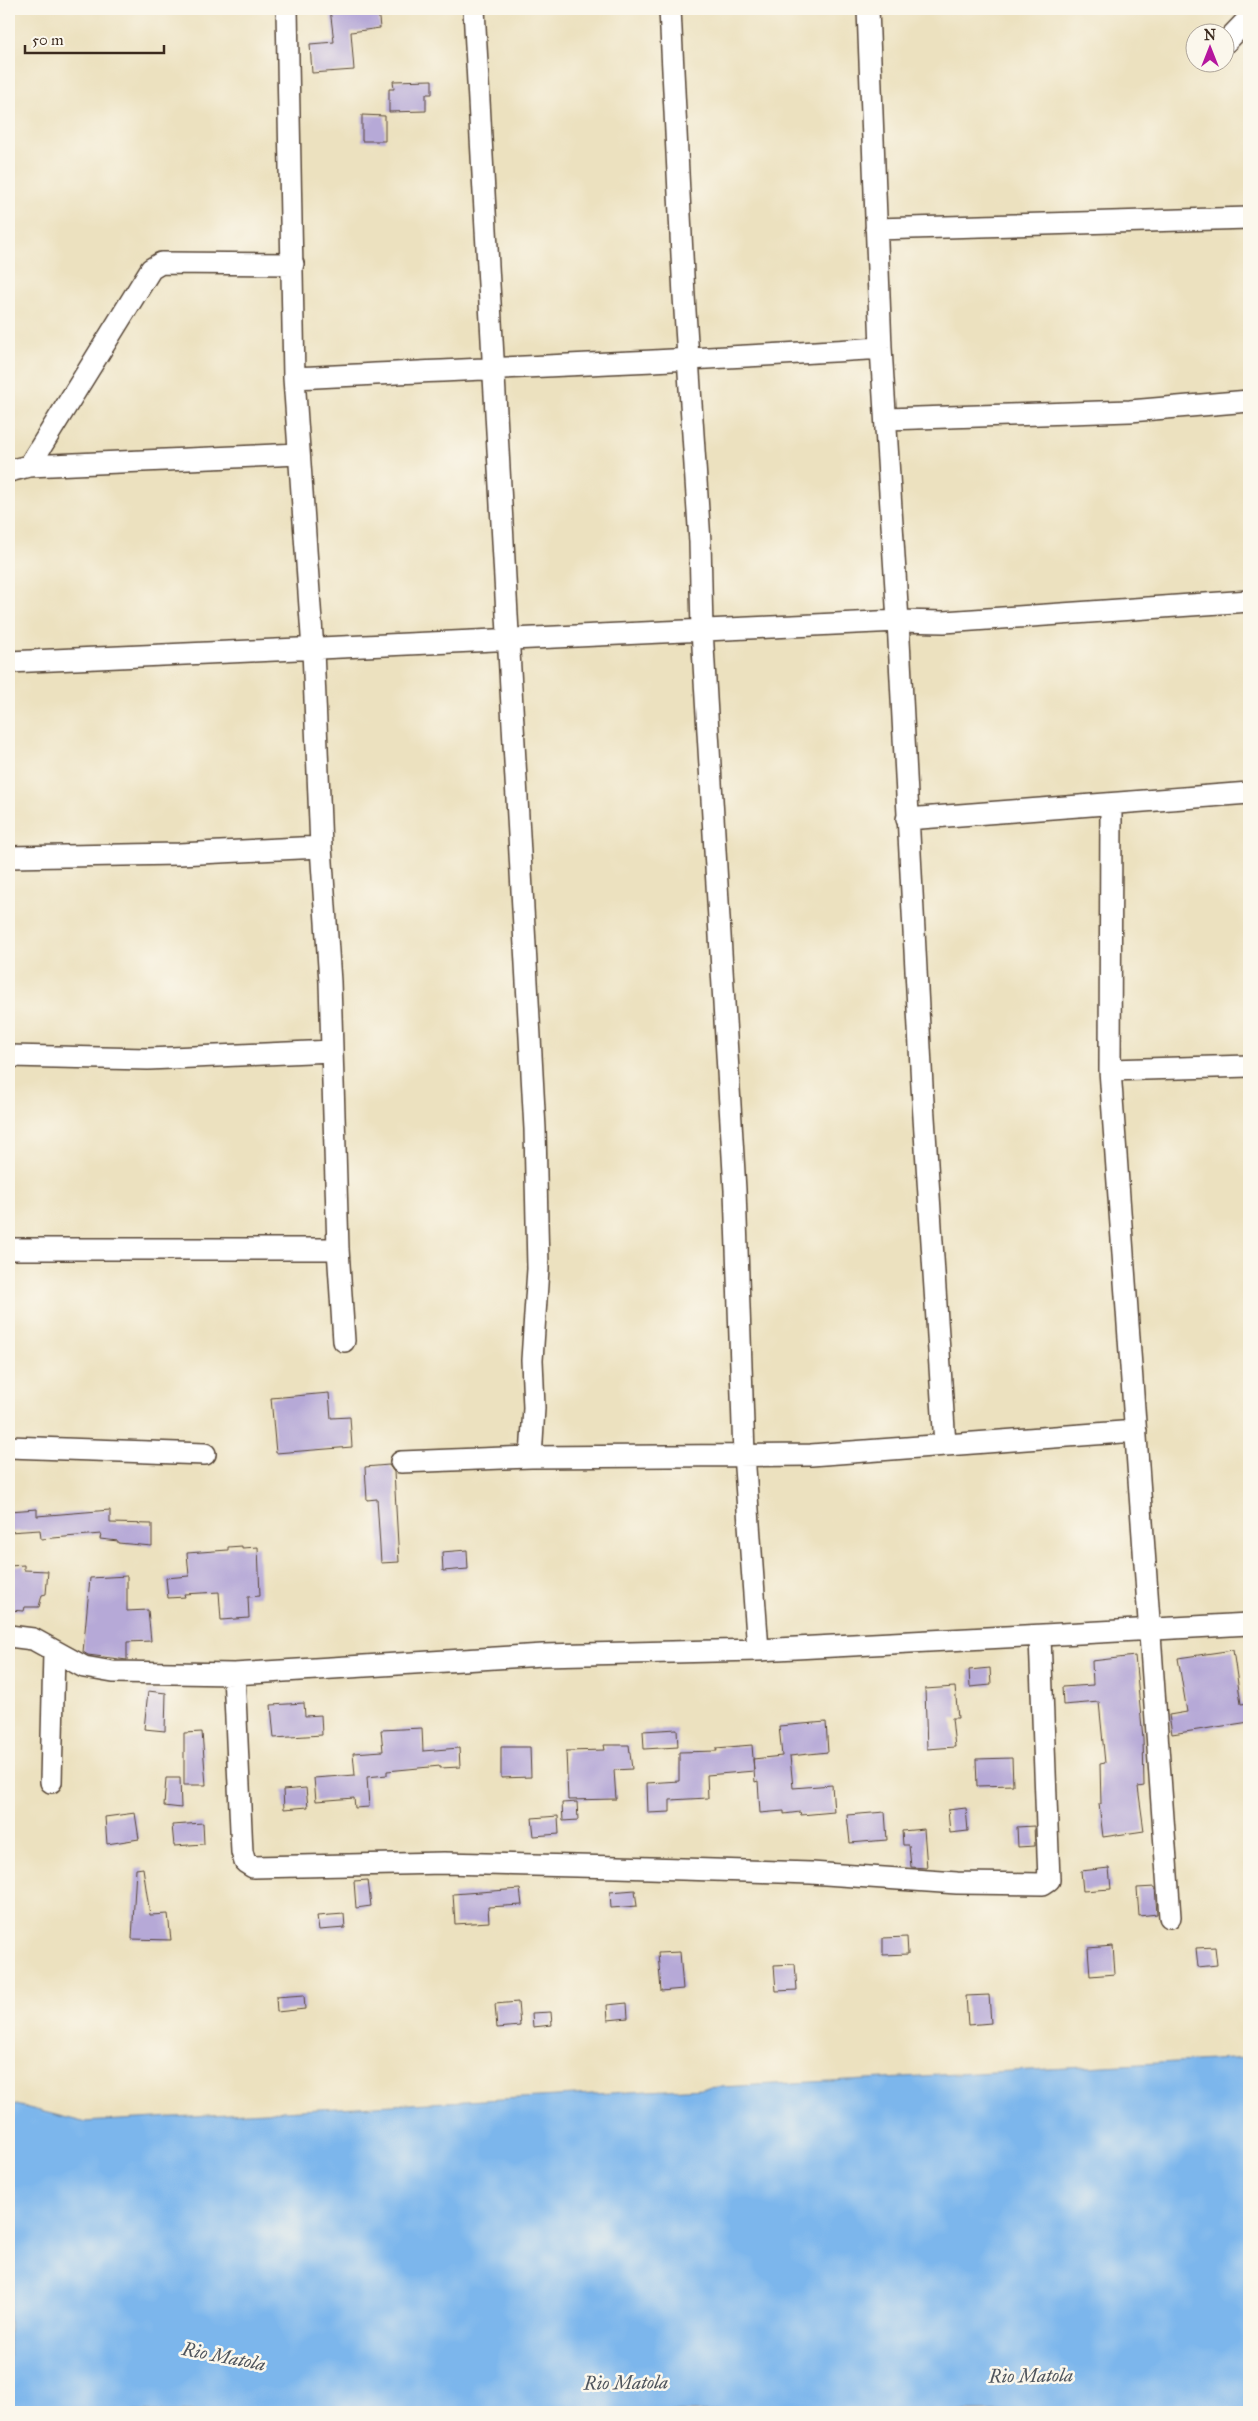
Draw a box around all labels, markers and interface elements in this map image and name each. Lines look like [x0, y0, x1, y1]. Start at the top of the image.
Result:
scale bar [25, 22, 164, 54]
north arrow [1186, 22, 1236, 72]
text: N [1204, 27, 1216, 44]
text: 50 m [32, 31, 64, 49]
water label: Rio Matola [179, 2337, 268, 2376]
water label: Rio Matola [988, 2363, 1073, 2388]
water label: Rio Matola [583, 2370, 668, 2395]

